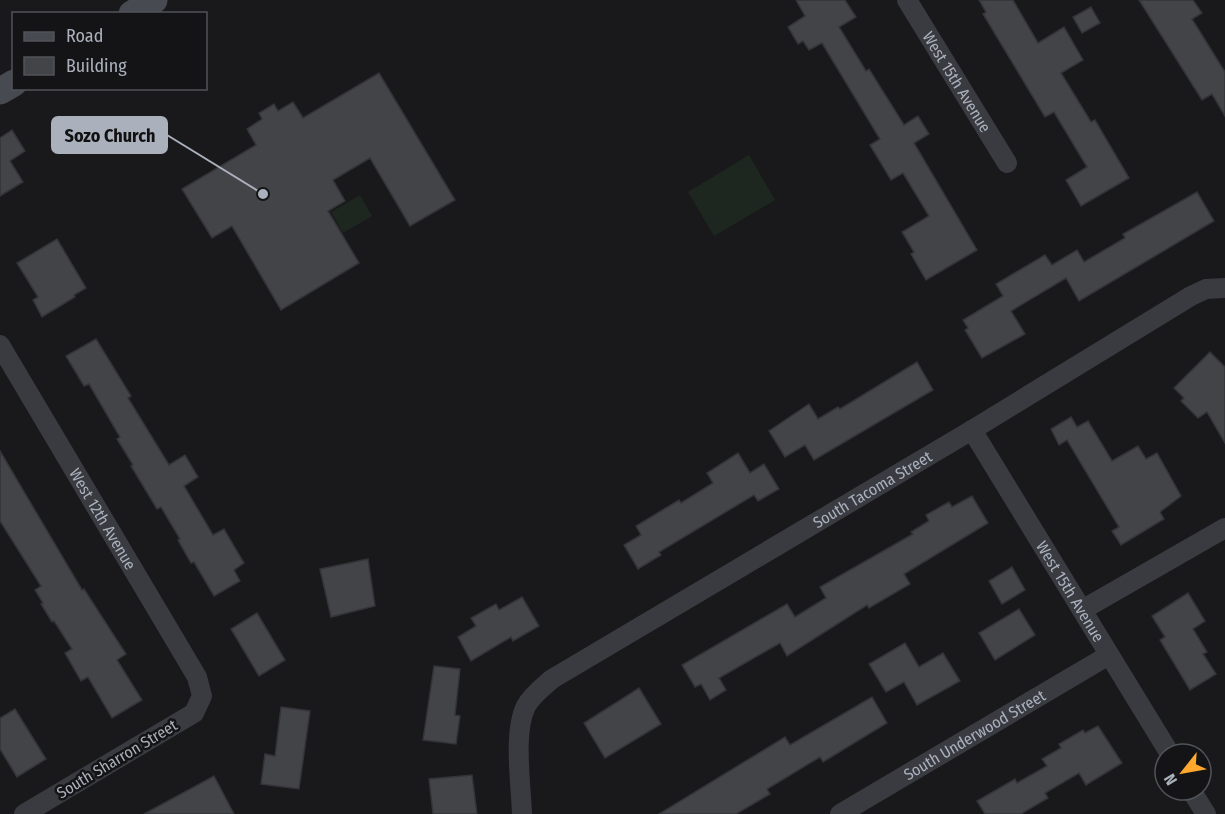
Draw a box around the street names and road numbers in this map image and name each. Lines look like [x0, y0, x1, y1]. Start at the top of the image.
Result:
street label: West 15th Avenue [919, 28, 995, 136]
street label: South Tacoma Street [809, 446, 936, 532]
street label: West 12th Avenue [66, 465, 140, 573]
street label: West 15th Avenue [1033, 537, 1109, 645]
street label: South Underwood Street [900, 685, 1049, 784]
street label: South Sharron Street [53, 715, 181, 802]

